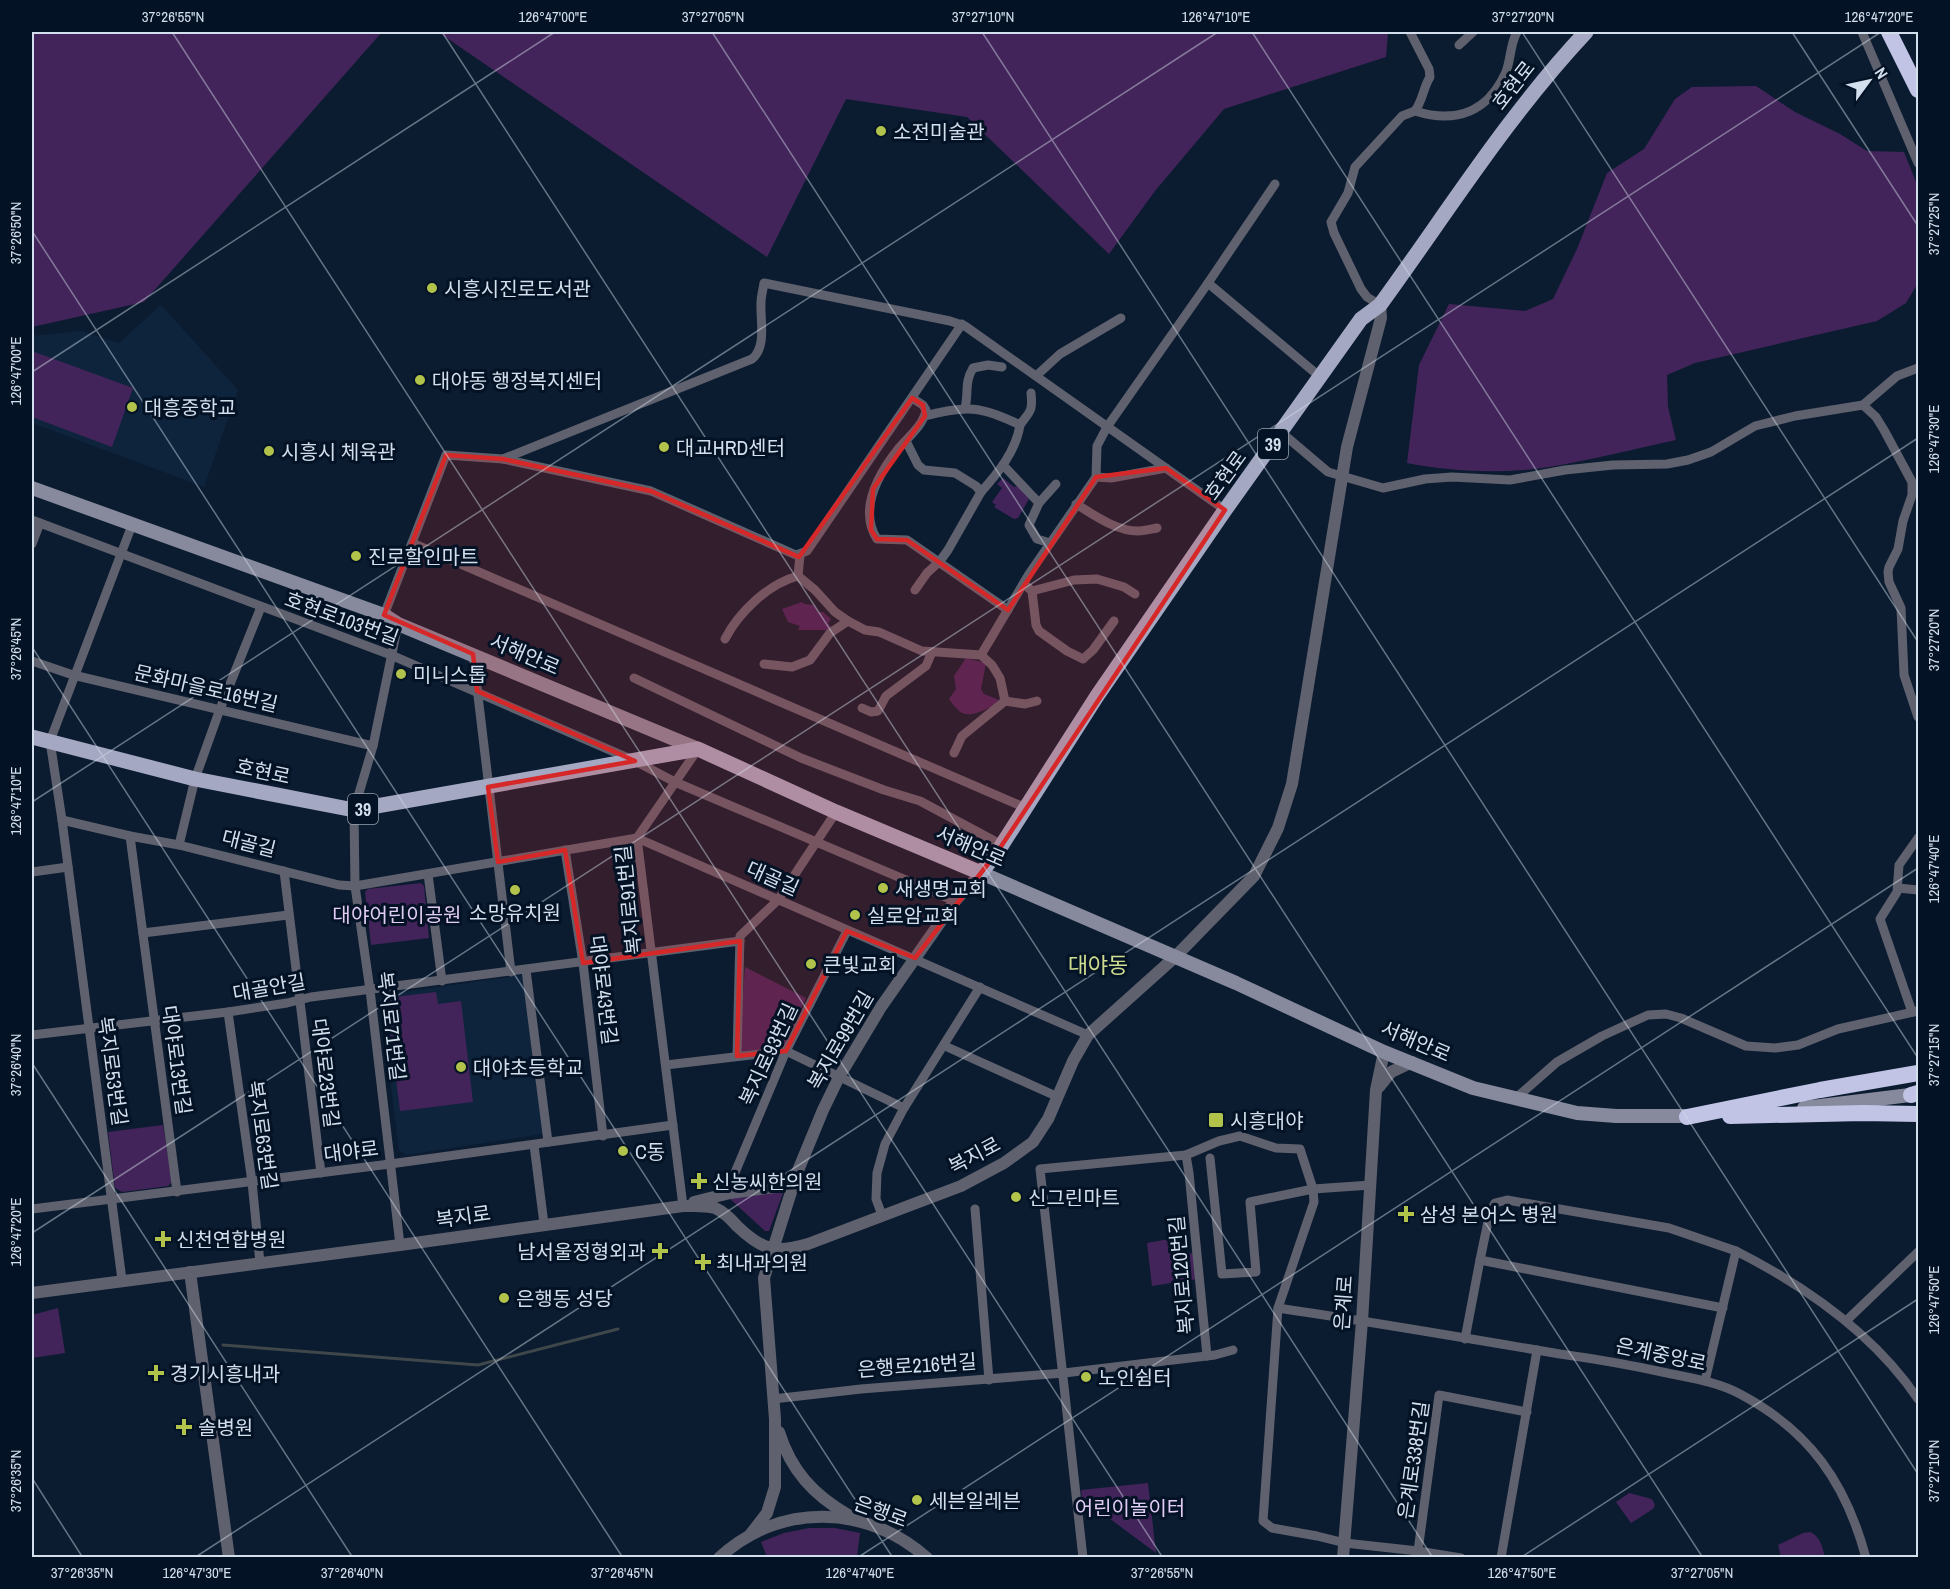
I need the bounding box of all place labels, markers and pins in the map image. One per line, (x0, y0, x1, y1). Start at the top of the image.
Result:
place label: 소전미술관 (893, 118, 985, 145)
marker: 소전미술관 (874, 124, 888, 138)
place label: 시흥시진로도서관 (444, 275, 591, 302)
marker: 시흥시진로도서관 (425, 281, 439, 295)
place label: 대야동 행정복지센터 (432, 367, 602, 394)
marker: 대야동 행정복지센터 (413, 373, 427, 387)
place label: 대흥중학교 (144, 394, 236, 421)
marker: 대흥중학교 (125, 400, 139, 414)
place label: 대교HRD센터 (676, 434, 785, 461)
place label: 시흥시 체육관 (281, 438, 396, 465)
marker: 대교HRD센터 (657, 440, 671, 454)
marker: 시흥시 체육관 (262, 444, 276, 458)
place label: 진로할인마트 (368, 543, 478, 570)
marker: 진로할인마트 (349, 549, 363, 563)
place label: 미니스톱 (413, 661, 487, 688)
marker: 미니스톱 (394, 667, 408, 681)
place label: 새생명교회 (895, 875, 987, 902)
marker: 새생명교회 (876, 881, 890, 895)
marker: 소망유치원 (508, 883, 522, 897)
place label: 소망유치원 (469, 899, 561, 926)
place label: 실로암교회 (867, 902, 959, 929)
marker: 실로암교회 (848, 908, 862, 922)
place label: 큰빛교회 (823, 951, 897, 978)
marker: 큰빛교회 (804, 957, 818, 971)
place label: 대야초등학교 (473, 1054, 583, 1081)
marker: 대야초등학교 (454, 1060, 468, 1074)
place label: 시흥대야 (1230, 1107, 1304, 1134)
marker: 시흥대야 (1207, 1111, 1225, 1129)
place label: C동 (635, 1138, 665, 1165)
marker: C동 (616, 1144, 630, 1158)
place label: 신농씨한의원 (712, 1168, 822, 1195)
marker: 신농씨한의원 (690, 1172, 708, 1190)
place label: 신그린마트 (1028, 1184, 1120, 1211)
marker: 신그린마트 (1009, 1190, 1023, 1204)
place label: 삼성 본어스 병원 (1420, 1201, 1558, 1228)
marker: 삼성 본어스 병원 (1397, 1205, 1415, 1223)
place label: 신천연합병원 (176, 1226, 286, 1253)
marker: 신천연합병원 (154, 1230, 172, 1248)
place label: 남서울정형외과 (517, 1238, 646, 1265)
marker: 남서울정형외과 (651, 1242, 669, 1260)
place label: 최내과의원 (716, 1249, 808, 1276)
marker: 최내과의원 (694, 1253, 712, 1271)
place label: 은행동 성당 (516, 1285, 613, 1312)
marker: 은행동 성당 (497, 1291, 511, 1305)
place label: 경기시흥내과 (170, 1360, 280, 1387)
marker: 경기시흥내과 (147, 1364, 165, 1382)
place label: 노인쉼터 (1098, 1364, 1172, 1391)
marker: 노인쉼터 (1079, 1370, 1093, 1384)
place label: 솔병원 (198, 1414, 253, 1441)
marker: 솔병원 (175, 1418, 193, 1436)
place label: 세븐일레븐 (929, 1487, 1021, 1514)
marker: 세븐일레븐 (910, 1493, 924, 1507)

